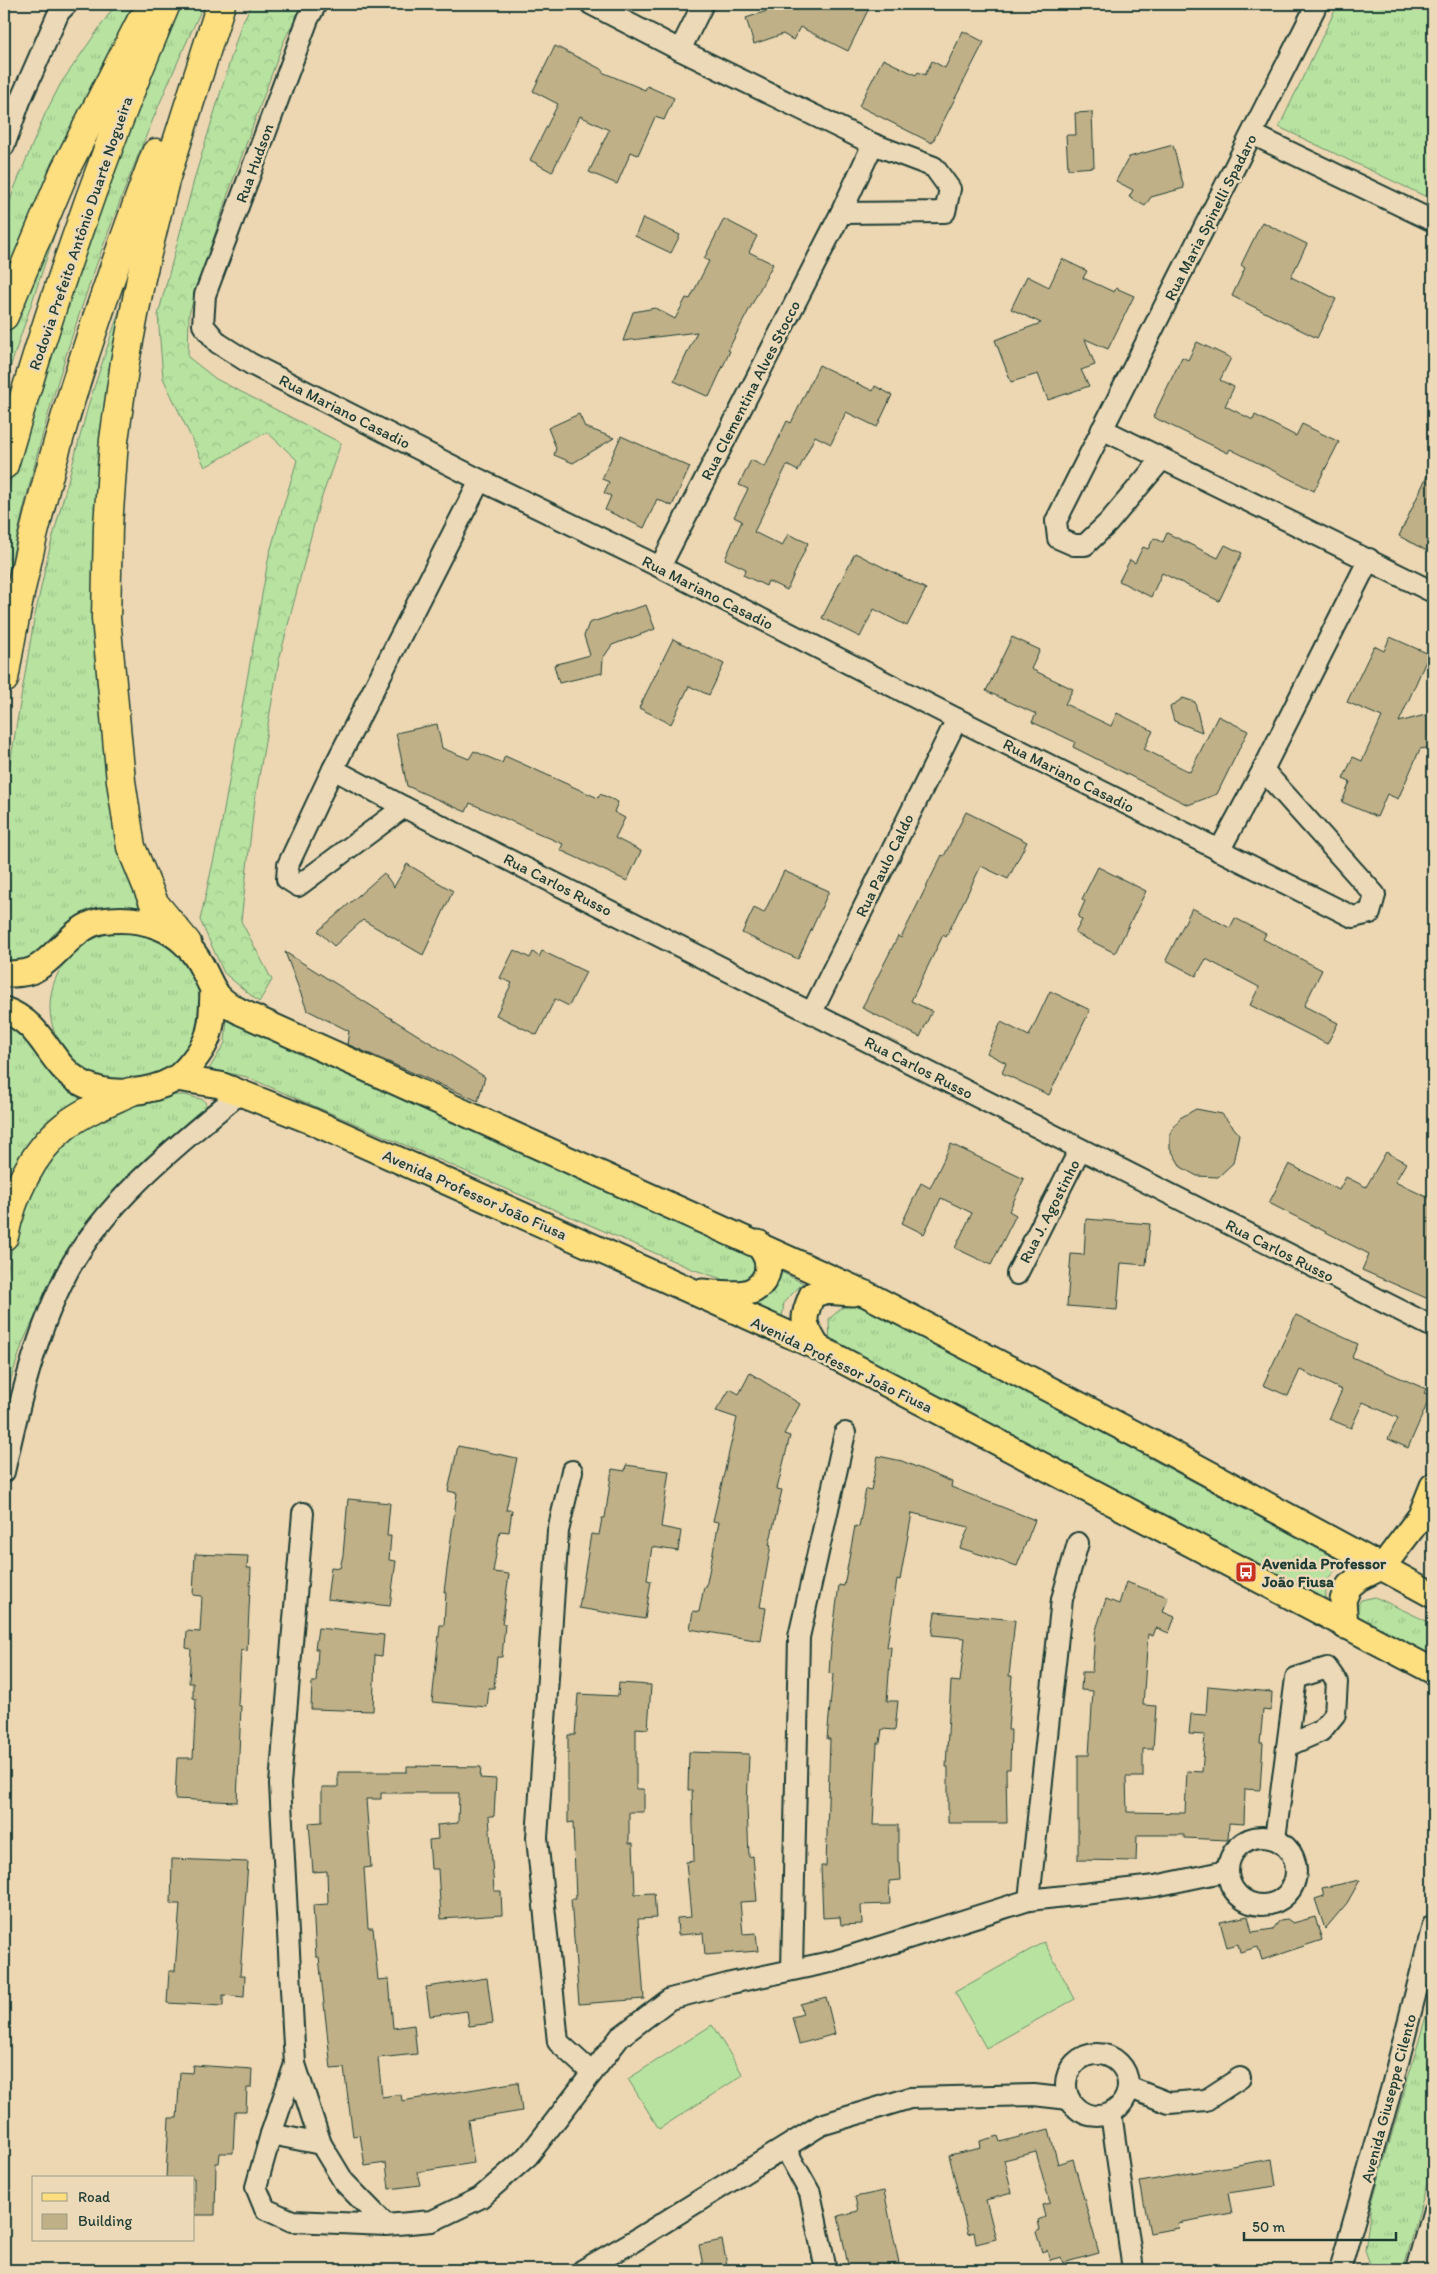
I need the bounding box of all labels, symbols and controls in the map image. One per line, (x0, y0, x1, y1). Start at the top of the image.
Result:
street label: Rodovia Prefeito Antônio Duarte Nogueira (25, 93, 137, 373)
street label: Rua Hudson (231, 121, 278, 205)
street label: Rua Maria Spinelli Spadaro (1160, 131, 1261, 304)
street label: Rua Clementina Alves Stocco (697, 297, 804, 483)
street label: Rua Mariano Casadio (276, 370, 413, 453)
street label: Rua Mariano Casadio (639, 551, 776, 634)
street label: Rua Mariano Casadio (1000, 734, 1137, 817)
street label: Rua Paulo Caldo (851, 810, 918, 920)
street label: Rua Carlos Russo (500, 849, 615, 920)
street label: Rua Carlos Russo (861, 1032, 976, 1103)
street label: Avenida Professor João Fiusa (380, 1145, 570, 1244)
street label: Rua J. Agostinho (1015, 1156, 1084, 1266)
street label: Rua Carlos Russo (1222, 1215, 1337, 1286)
street label: Avenida Professor João Fiusa (748, 1312, 936, 1417)
place label: Avenida Professor João Fiusa (1261, 1554, 1387, 1591)
bus stop icon: Avenida Professor João Fiusa (1234, 1560, 1258, 1584)
street label: Avenida Giuseppe Cilento (1357, 2012, 1420, 2185)
legend (32, 2176, 195, 2242)
text: Road (78, 2188, 111, 2206)
scale bar (1244, 2209, 1397, 2241)
text: Building (78, 2212, 132, 2230)
text: 50 m (1252, 2218, 1285, 2236)

